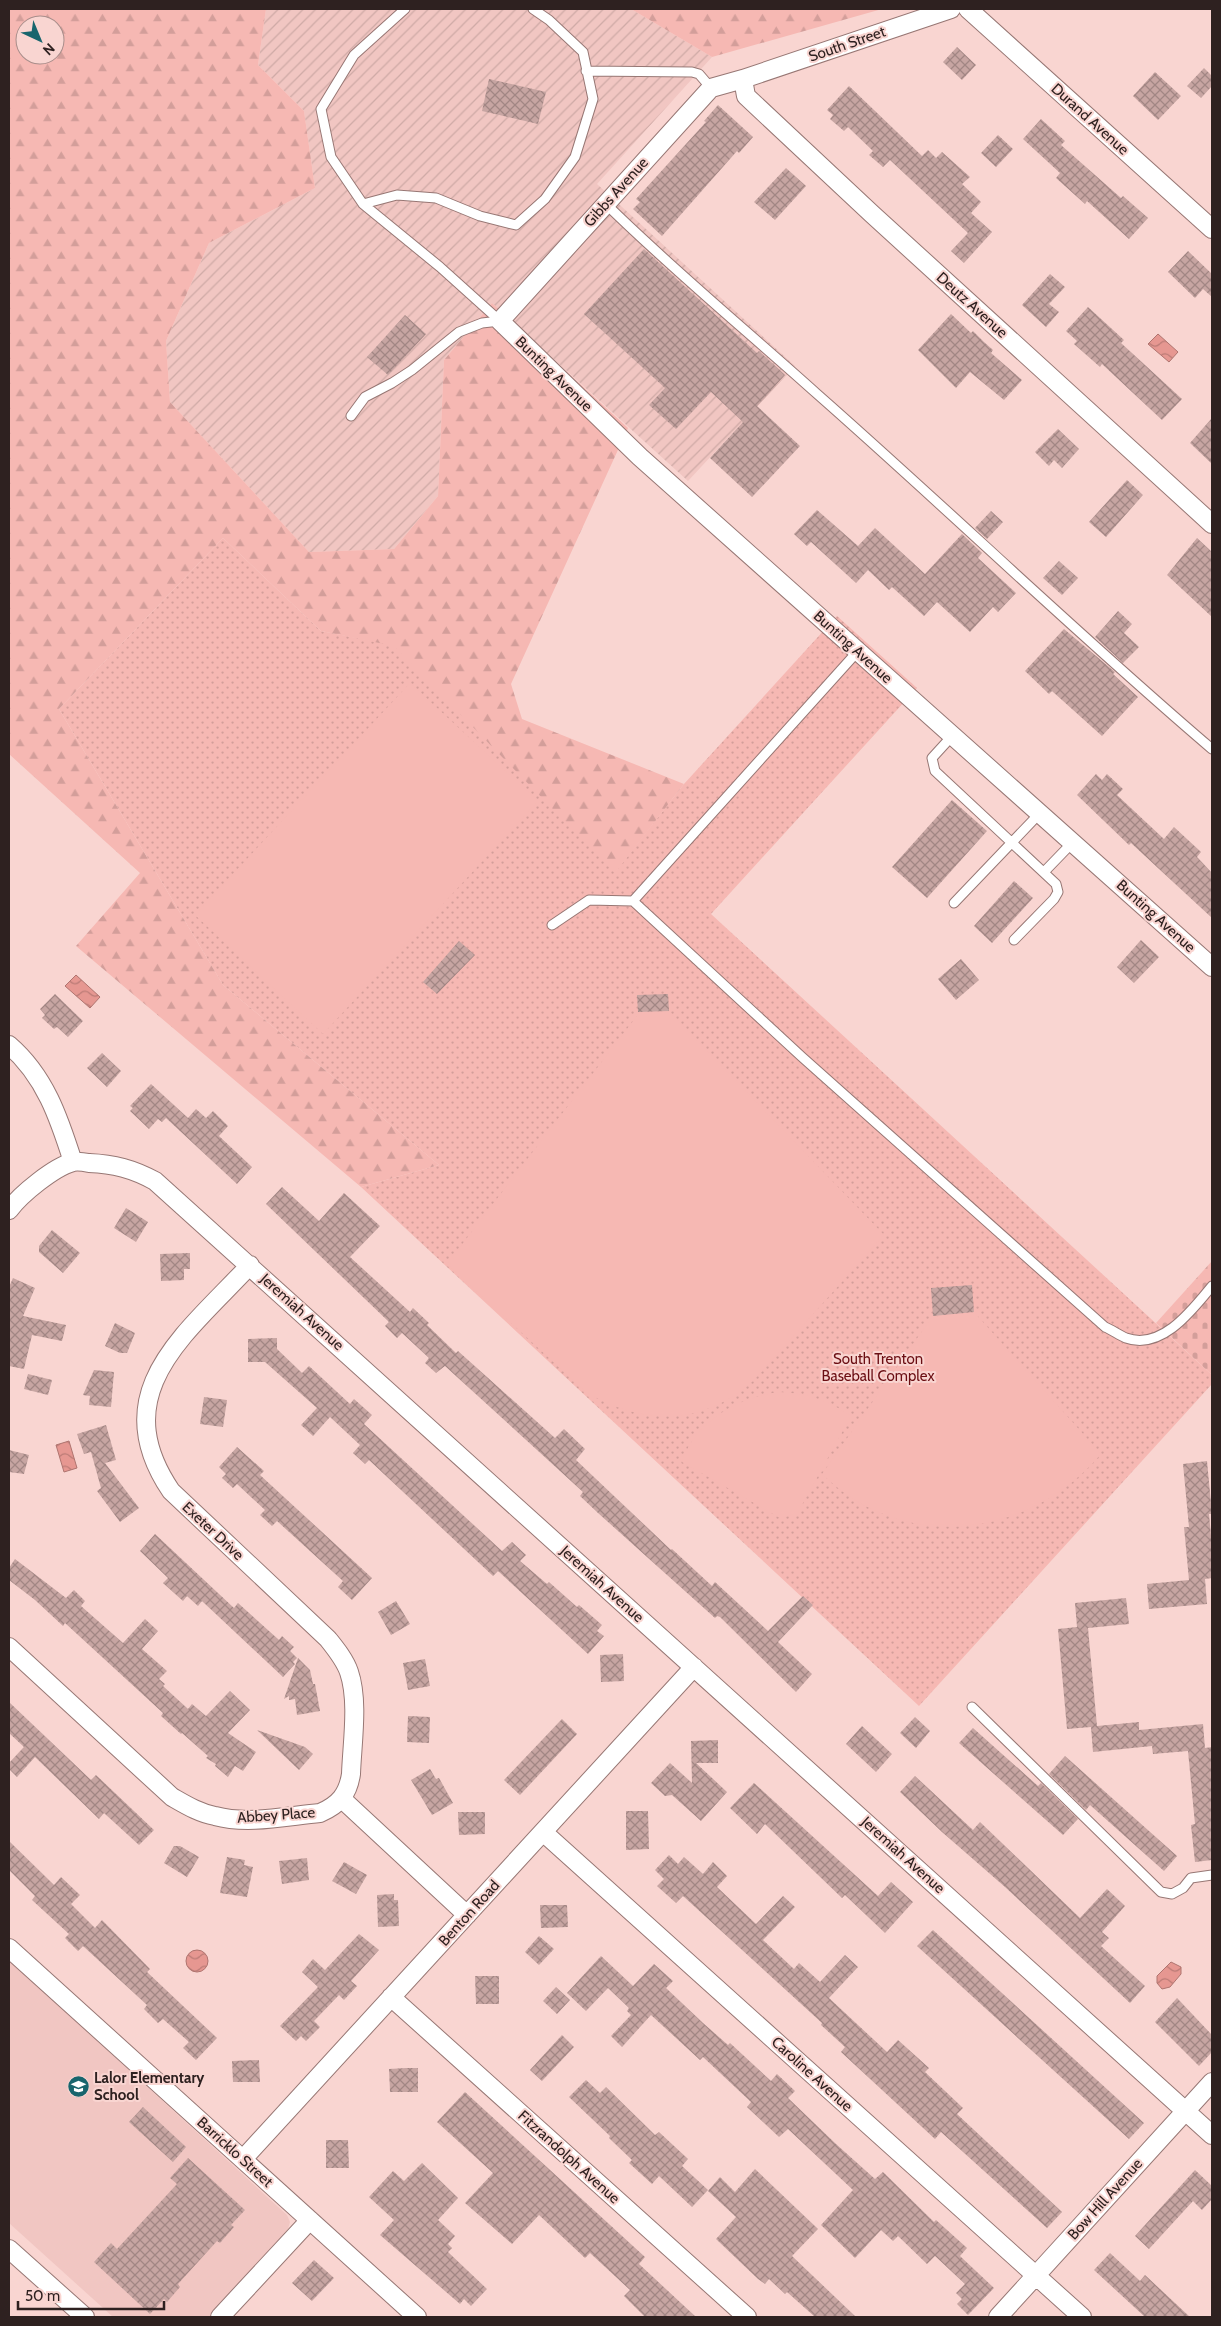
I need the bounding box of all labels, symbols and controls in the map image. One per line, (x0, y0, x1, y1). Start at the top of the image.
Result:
north arrow (15, 15, 65, 65)
street label: South Street (806, 22, 888, 66)
text: N (39, 39, 59, 59)
street label: Durand Avenue (1047, 79, 1133, 159)
street label: Gibbs Avenue (580, 153, 652, 230)
street label: Deutz Avenue (933, 268, 1011, 342)
street label: Bunting Avenue (512, 333, 596, 415)
street label: Bunting Avenue (810, 607, 896, 687)
street label: Bunting Avenue (1113, 876, 1199, 956)
street label: Jeremiah Avenue (256, 1269, 348, 1354)
park label: South Trenton Baseball Complex (822, 1350, 935, 1385)
street label: Exeter Drive (179, 1498, 248, 1564)
street label: Jeremiah Avenue (556, 1541, 648, 1626)
street label: Abbey Place (236, 1803, 316, 1827)
street label: Jeremiah Avenue (857, 1812, 949, 1897)
street label: Benton Road (435, 1876, 503, 1950)
street label: Caroline Avenue (768, 2033, 857, 2115)
place label: Lalor Elementary School (94, 2069, 205, 2104)
school or university icon: Lalor Elementary School (66, 2075, 90, 2099)
street label: Fitzrandolph Avenue (514, 2107, 624, 2208)
street label: Barricklo Street (193, 2113, 277, 2191)
street label: Bow Hill Avenue (1064, 2154, 1146, 2243)
scale bar (18, 2278, 164, 2310)
text: 50 m (25, 2287, 60, 2305)

